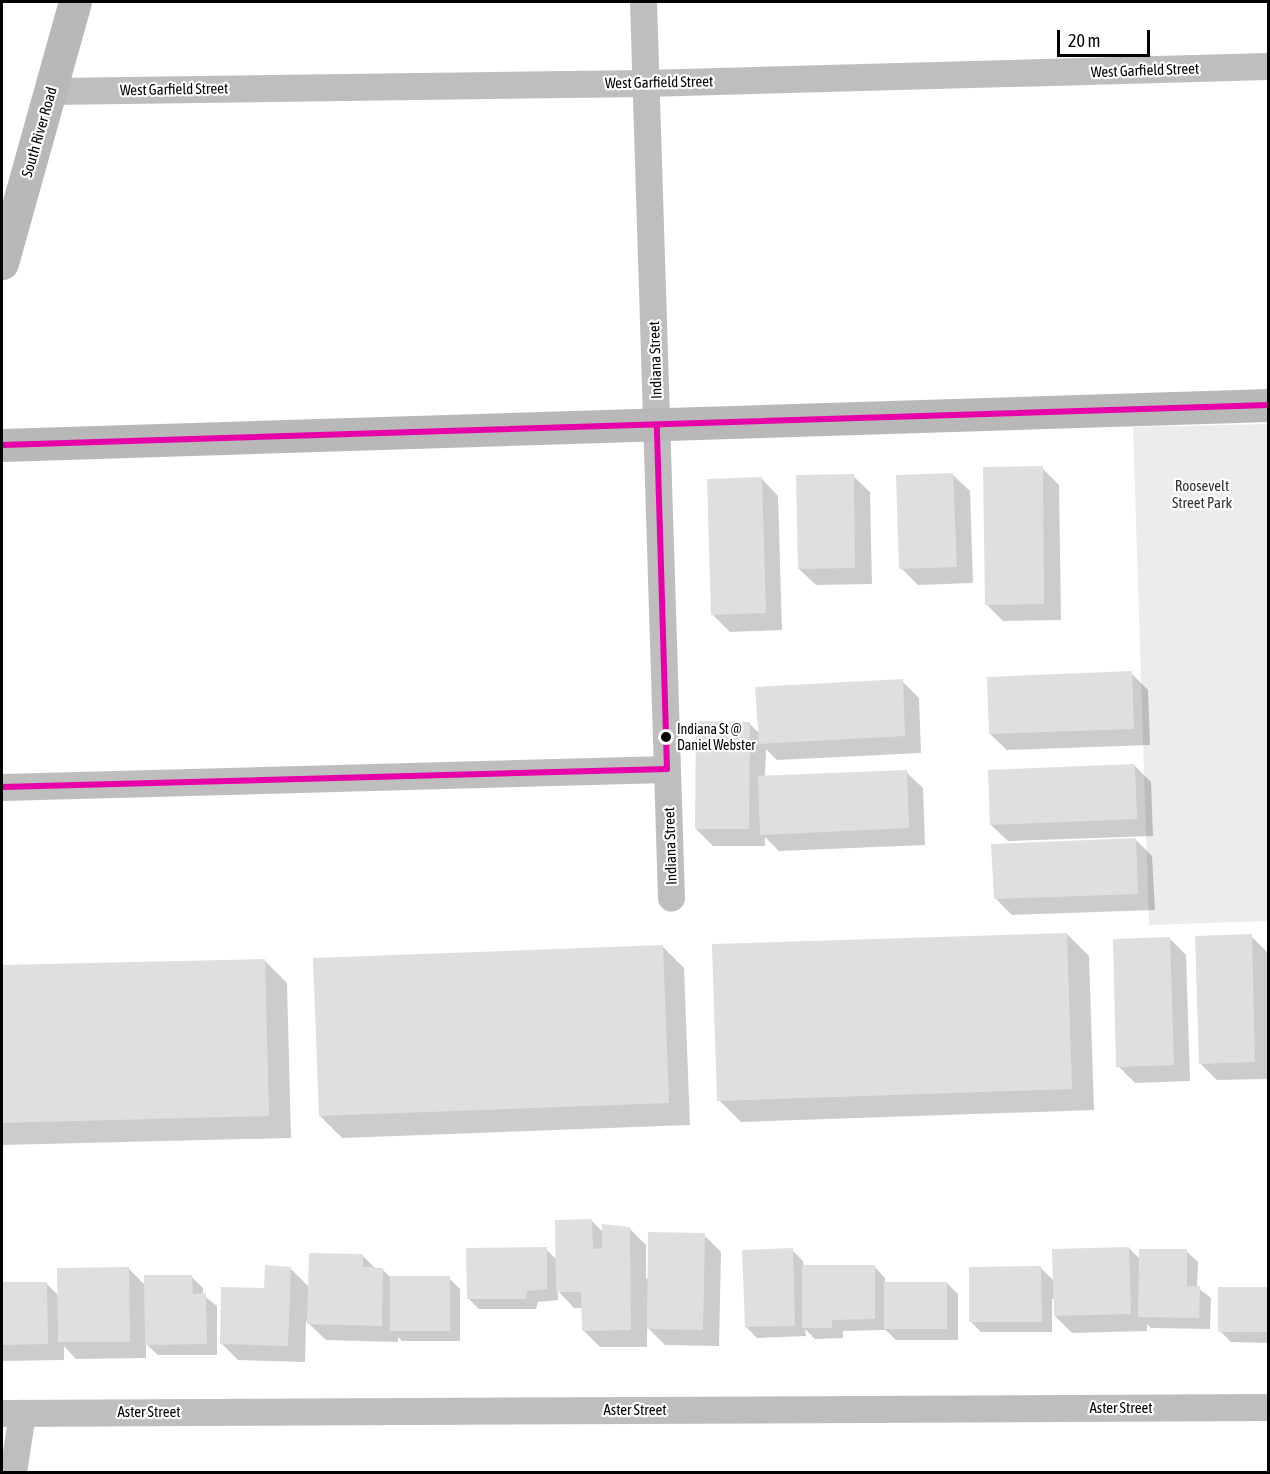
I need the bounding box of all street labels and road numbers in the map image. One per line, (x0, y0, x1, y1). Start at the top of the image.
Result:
street label: West Garfield Street (1091, 59, 1199, 81)
street label: West Garfield Street (605, 72, 713, 92)
street label: West Garfield Street (120, 79, 228, 99)
street label: South River Road (18, 85, 60, 179)
street label: Indiana Street (645, 321, 665, 399)
street label: Indiana Street (660, 807, 680, 885)
street label: Aster Street (1089, 1399, 1153, 1417)
street label: Aster Street (603, 1401, 667, 1419)
street label: Aster Street (117, 1403, 181, 1421)

